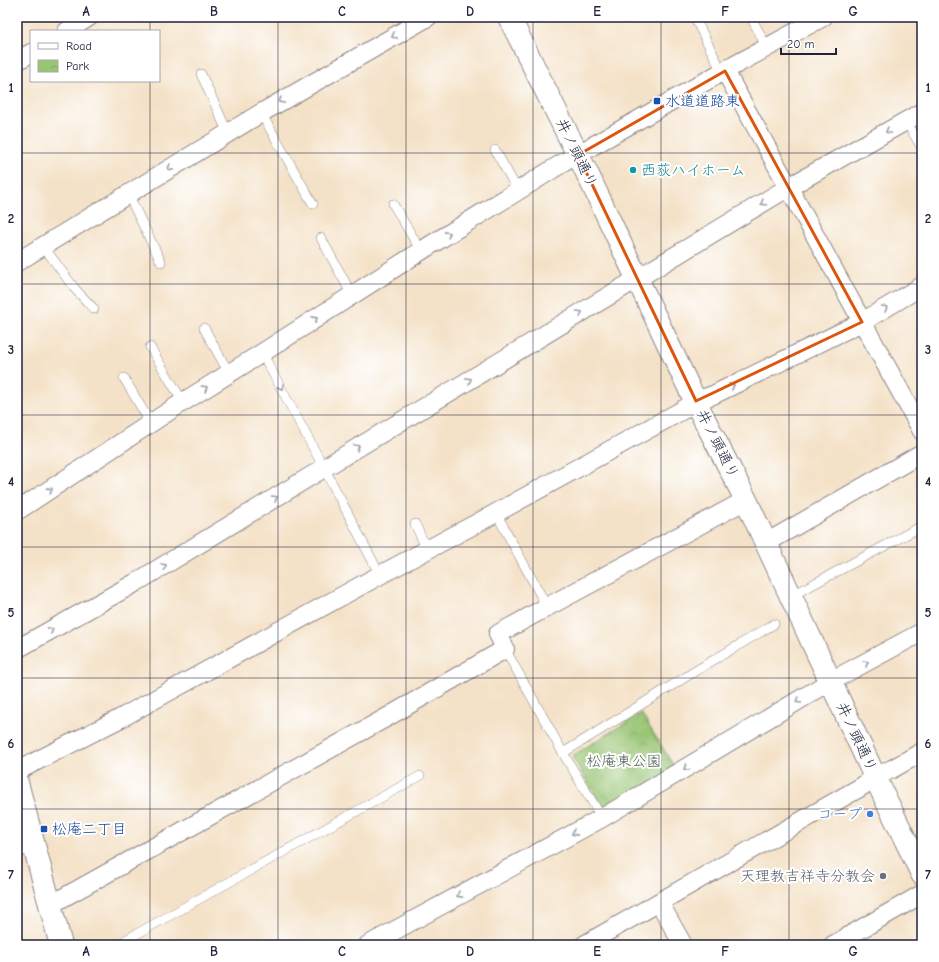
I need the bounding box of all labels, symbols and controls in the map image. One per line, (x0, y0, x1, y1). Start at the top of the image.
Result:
text: A (82, 4, 90, 19)
text: B (210, 4, 218, 19)
text: C (338, 4, 346, 19)
text: D (466, 4, 474, 19)
text: E (593, 4, 601, 19)
text: F (721, 4, 729, 19)
text: G (848, 4, 858, 19)
legend (30, 30, 160, 82)
scale bar (781, 30, 836, 56)
one-way arrow (391, 32, 398, 39)
text: 20 m (787, 37, 815, 51)
text: Road (66, 39, 92, 53)
text: Park (66, 59, 89, 73)
text: 1 (8, 80, 14, 95)
text: 1 (925, 80, 931, 95)
place label: 水道道路東 (665, 92, 740, 110)
marker: 水道道路東 (652, 96, 662, 106)
one-way arrow (278, 97, 285, 104)
street label: 井ノ頭通り (552, 115, 602, 191)
one-way arrow (885, 126, 892, 133)
place label: 西荻ハイホーム (641, 161, 745, 179)
one-way arrow (167, 164, 174, 171)
marker: 西荻ハイホーム (628, 165, 638, 175)
one-way arrow (760, 198, 767, 205)
text: 2 (8, 211, 14, 226)
text: 2 (925, 211, 931, 226)
one-way arrow (444, 232, 451, 239)
one-way arrow (881, 305, 888, 312)
one-way arrow (576, 310, 583, 318)
one-way arrow (311, 316, 318, 324)
text: 3 (8, 342, 14, 357)
text: 3 (925, 342, 931, 357)
one-way arrow (465, 378, 472, 385)
one-way arrow (276, 383, 283, 391)
one-way arrow (728, 383, 735, 391)
one-way arrow (201, 386, 208, 393)
street label: 井ノ頭通り (693, 406, 743, 482)
one-way arrow (353, 445, 360, 452)
text: 4 (8, 474, 14, 489)
text: 4 (925, 474, 931, 489)
one-way arrow (46, 487, 53, 495)
one-way arrow (271, 495, 278, 502)
one-way arrow (160, 563, 167, 570)
text: 5 (8, 605, 15, 620)
text: 5 (925, 605, 932, 620)
one-way arrow (47, 628, 54, 635)
one-way arrow (861, 660, 869, 667)
one-way arrow (795, 697, 802, 704)
street label: 井ノ頭通り (833, 699, 881, 775)
text: 6 (8, 736, 15, 751)
text: 6 (925, 736, 932, 751)
park label: 松庵東公園 (586, 752, 662, 770)
one-way arrow (683, 763, 690, 770)
place label: コープ (818, 805, 862, 823)
marker: コープ (865, 809, 875, 819)
place label: 松庵二丁目 (52, 820, 127, 838)
marker: 松庵二丁目 (39, 824, 49, 834)
one-way arrow (571, 828, 578, 836)
text: 7 (8, 867, 14, 882)
place label: 天理教吉祥寺分教会 (740, 867, 875, 885)
text: 7 (925, 867, 931, 882)
marker: 天理教吉祥寺分教会 (878, 871, 888, 881)
one-way arrow (456, 890, 464, 897)
text: A (82, 944, 90, 959)
text: B (210, 944, 218, 959)
text: C (338, 944, 346, 959)
text: D (466, 944, 474, 959)
text: E (593, 944, 601, 959)
text: F (721, 944, 729, 959)
text: G (848, 944, 858, 959)

